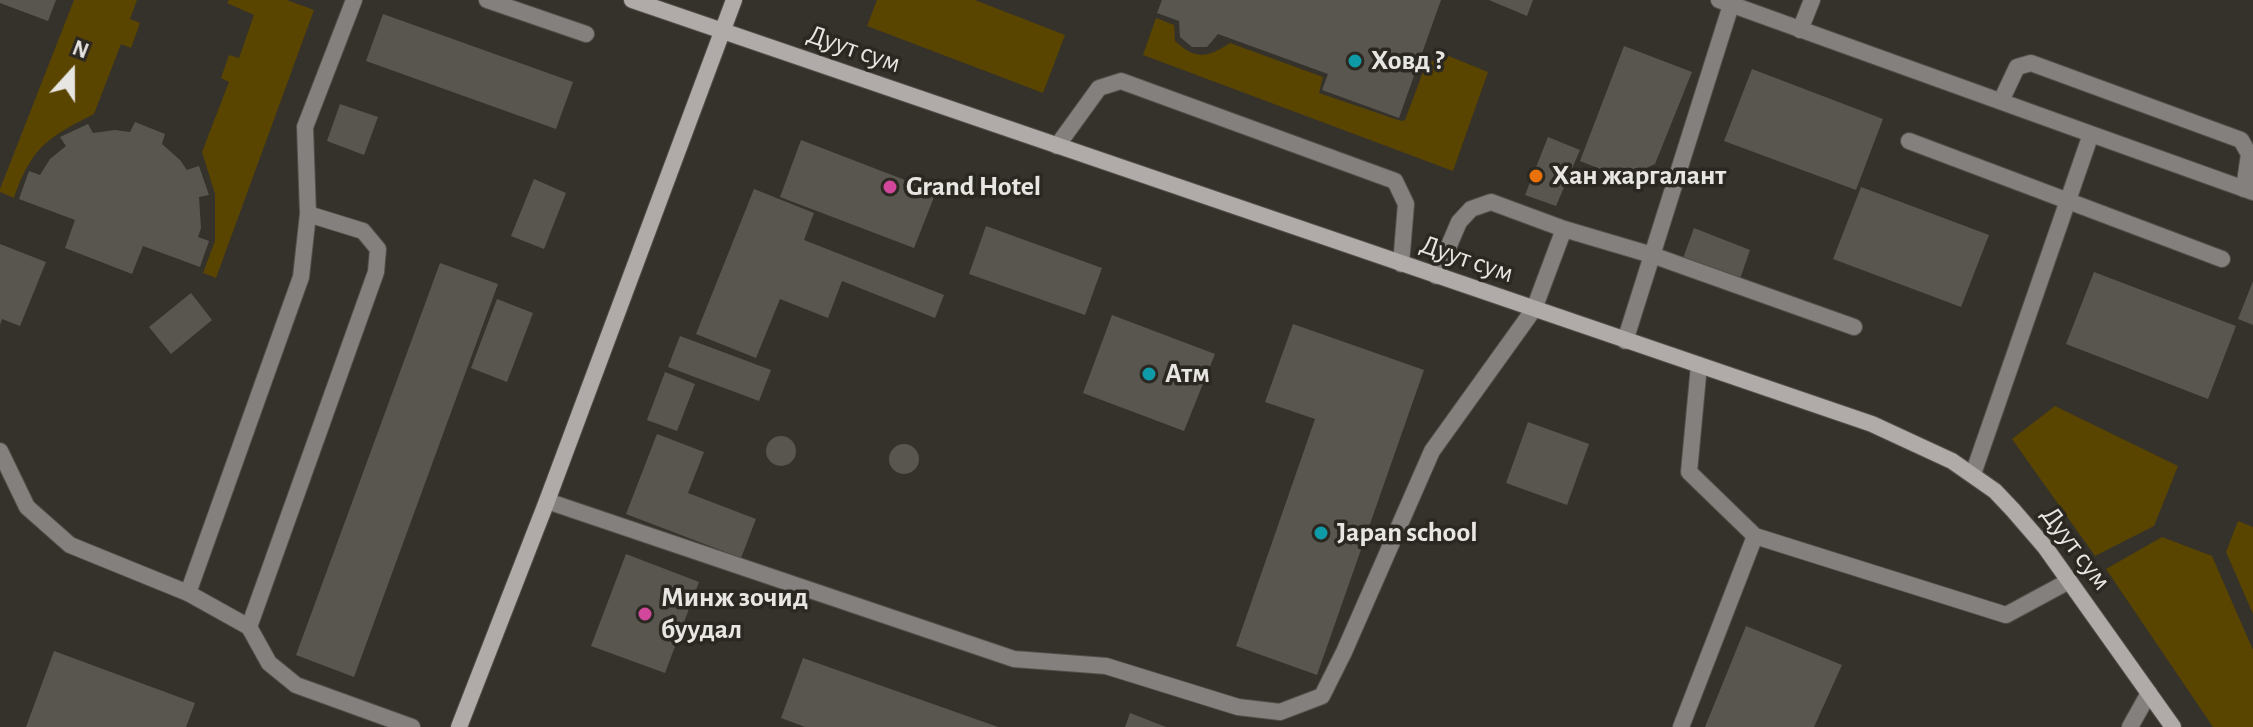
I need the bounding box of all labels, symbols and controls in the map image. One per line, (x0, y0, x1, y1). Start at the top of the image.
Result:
street label: Дуут сум (803, 17, 905, 81)
north arrow (32, 32, 112, 112)
text: N (70, 37, 92, 63)
place label: Ховд ? (1371, 44, 1444, 78)
marker: Ховд ? (1346, 52, 1364, 70)
place label: Хан жаргалант (1552, 159, 1726, 193)
marker: Хан жаргалант (1527, 167, 1545, 185)
place label: Grand Hotel (906, 170, 1041, 204)
marker: Grand Hotel (881, 178, 899, 196)
street label: Дуут сум (1416, 227, 1518, 291)
place label: Атм (1165, 357, 1210, 391)
marker: Атм (1140, 365, 1158, 383)
street label: Дуут сум (2033, 499, 2119, 597)
place label: Japan school (1337, 516, 1478, 550)
marker: Japan school (1312, 524, 1330, 542)
place label: Минж зочид буудал (661, 581, 808, 647)
marker: Минж зочид буудал (636, 605, 654, 623)

